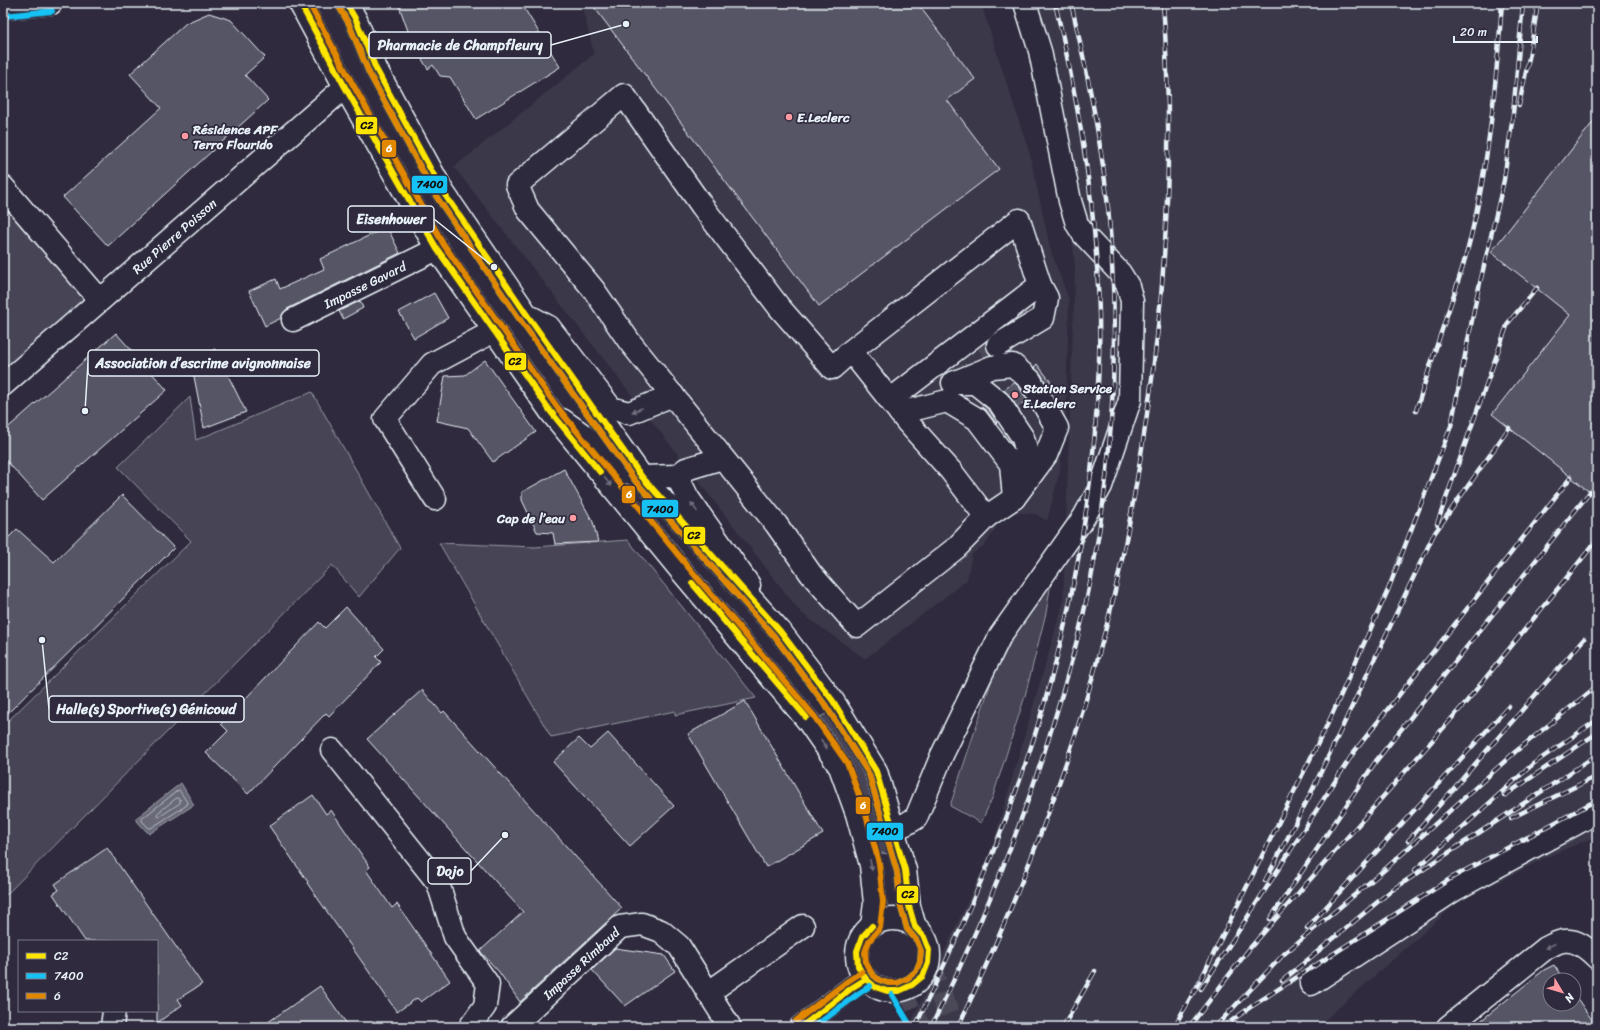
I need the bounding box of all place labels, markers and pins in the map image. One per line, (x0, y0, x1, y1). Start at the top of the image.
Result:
callout: Pharmacie de Champfleury (369, 32, 551, 58)
place label: E.Leclerc (797, 106, 850, 129)
marker: E.Leclerc (784, 112, 794, 122)
place label: Résidence APF Terro Flourido (192, 118, 279, 156)
marker: Résidence APF Terro Flourido (180, 131, 190, 141)
callout: Eisenhower (348, 206, 434, 232)
callout: Association d’escrime avignonnaise (88, 350, 319, 376)
place label: Station Service E.Leclerc (1022, 377, 1113, 415)
marker: Station Service E.Leclerc (1010, 390, 1020, 400)
place label: Cap de l’eau (496, 507, 566, 530)
marker: Cap de l’eau (568, 513, 578, 523)
callout: Halle(s) Sportive(s) Génicoud (49, 696, 244, 722)
callout: Dojo (428, 858, 471, 884)

